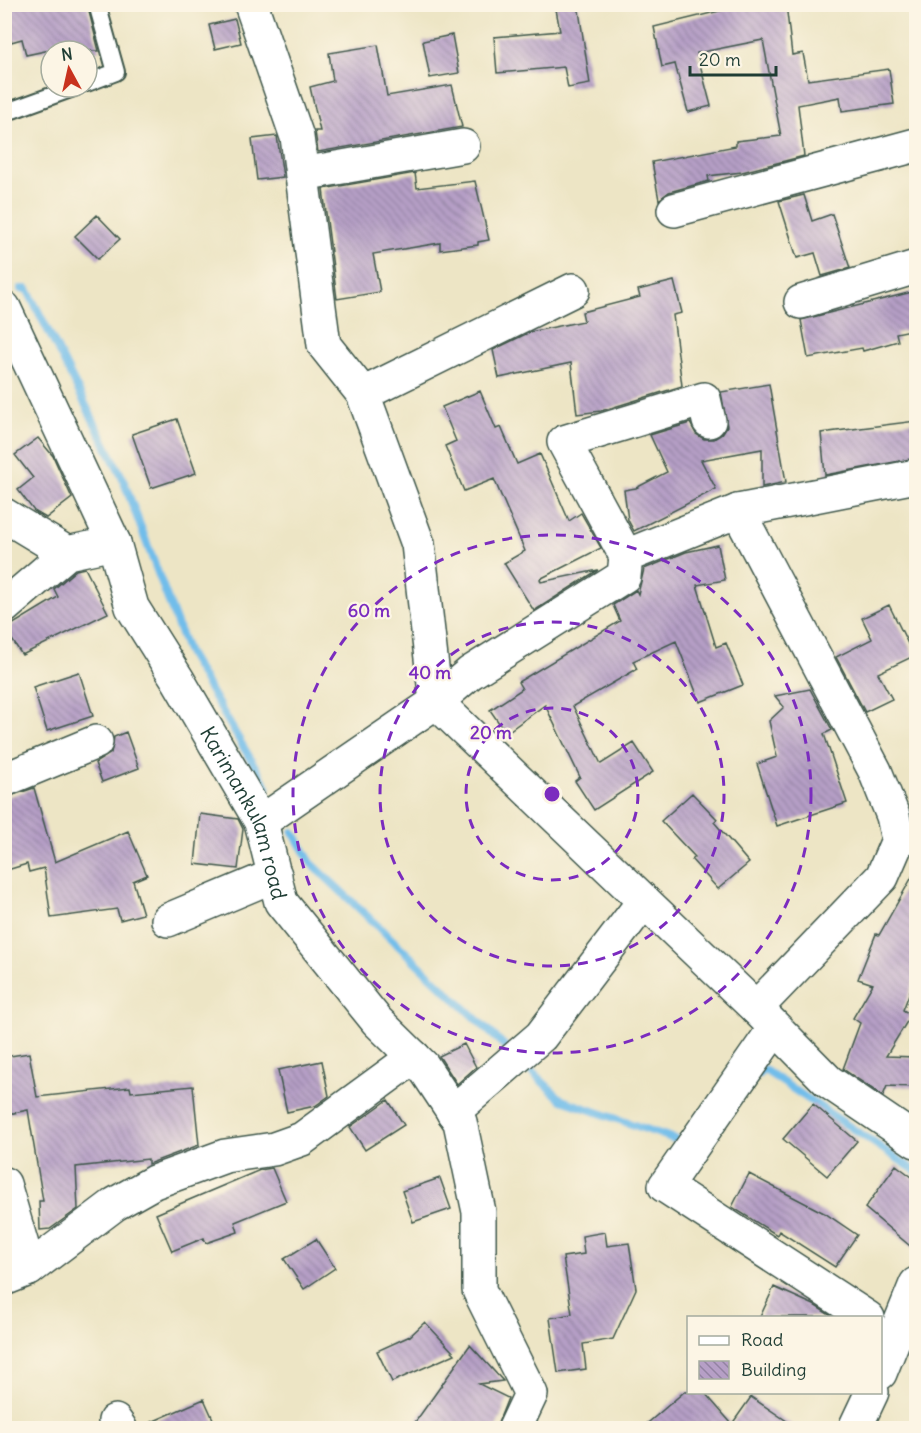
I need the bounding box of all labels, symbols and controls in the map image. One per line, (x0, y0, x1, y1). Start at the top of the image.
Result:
north arrow (39, 39, 99, 99)
scale bar (690, 39, 776, 77)
text: N (60, 43, 74, 65)
text: 20 m (699, 48, 741, 71)
text: 60 m (348, 599, 390, 622)
text: 40 m (409, 661, 451, 684)
street label: Karimankulam road (194, 721, 293, 902)
text: 20 m (470, 721, 512, 744)
centre of rings (542, 784, 562, 804)
legend (687, 1316, 882, 1394)
text: Road (741, 1328, 784, 1351)
text: Building (741, 1358, 806, 1381)

